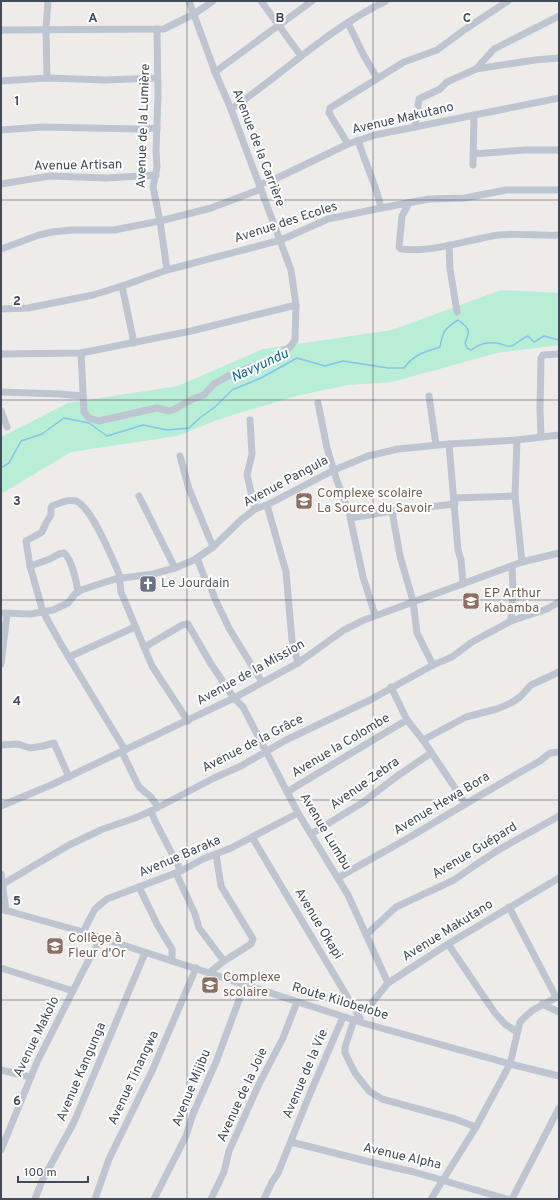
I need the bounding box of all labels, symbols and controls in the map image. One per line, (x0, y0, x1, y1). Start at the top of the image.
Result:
text: A (88, 11, 98, 27)
text: B (276, 11, 285, 27)
text: C (463, 11, 471, 27)
street label: Avenue de la Lumière (134, 63, 154, 189)
street label: Avenue de la Carrière (228, 87, 288, 209)
text: 1 (14, 94, 20, 110)
street label: Avenue Makutano (351, 100, 455, 138)
street label: Avenue Artisan (34, 157, 122, 175)
street label: Avenue des Ecoles (232, 199, 340, 247)
text: 2 (13, 294, 21, 310)
water label: Navyundu (229, 345, 292, 387)
street label: Avenue Pangula (241, 453, 331, 511)
place label: Complexe scolaire La Source du Savoir (317, 486, 432, 517)
school or university icon: Complexe scolaire La Source du Savoir (294, 491, 314, 511)
text: 3 (13, 494, 21, 510)
church icon: Le Jourdain (138, 574, 158, 594)
place label: Le Jourdain (161, 576, 230, 592)
place label: EP Arthur Kabamba (484, 586, 541, 617)
school or university icon: EP Arthur Kabamba (461, 591, 481, 611)
street label: Avenue de la Mission (194, 637, 308, 709)
text: 4 (13, 694, 21, 710)
street label: Avenue la Colombe (289, 710, 393, 782)
street label: Avenue de la Grâce (200, 712, 306, 776)
street label: Avenue Zebra (327, 754, 403, 814)
street label: Avenue Hewa Bora (391, 769, 493, 839)
street label: Avenue Lumbu (296, 791, 354, 873)
street label: Avenue Guépard (430, 819, 520, 883)
street label: Avenue Baraka (137, 833, 223, 881)
street label: Avenue Okapi (290, 885, 346, 963)
text: 5 (13, 894, 21, 910)
street label: Avenue Makutano (400, 897, 496, 965)
place label: Collège à Fleur d'Or (68, 931, 126, 962)
school or university icon: Collège à Fleur d'Or (45, 936, 65, 956)
place label: Complexe scolaire (223, 970, 281, 1001)
school or university icon: Complexe scolaire (200, 975, 220, 995)
street label: Route Kilobelobe (290, 980, 390, 1024)
street label: Avenue Makolo (11, 994, 63, 1080)
street label: Avenue Kangunga (54, 1020, 110, 1124)
street label: Avenue de la Vie (280, 1027, 332, 1121)
street label: Avenue Tinangwa (105, 1028, 163, 1128)
street label: Avenue de la Joie (214, 1045, 272, 1145)
street label: Avenue Mijibu (169, 1047, 215, 1129)
text: 6 (13, 1094, 21, 1110)
street label: Avenue Alpha (361, 1140, 443, 1174)
scale bar (18, 1158, 88, 1184)
text: 100 m (24, 1165, 57, 1181)

